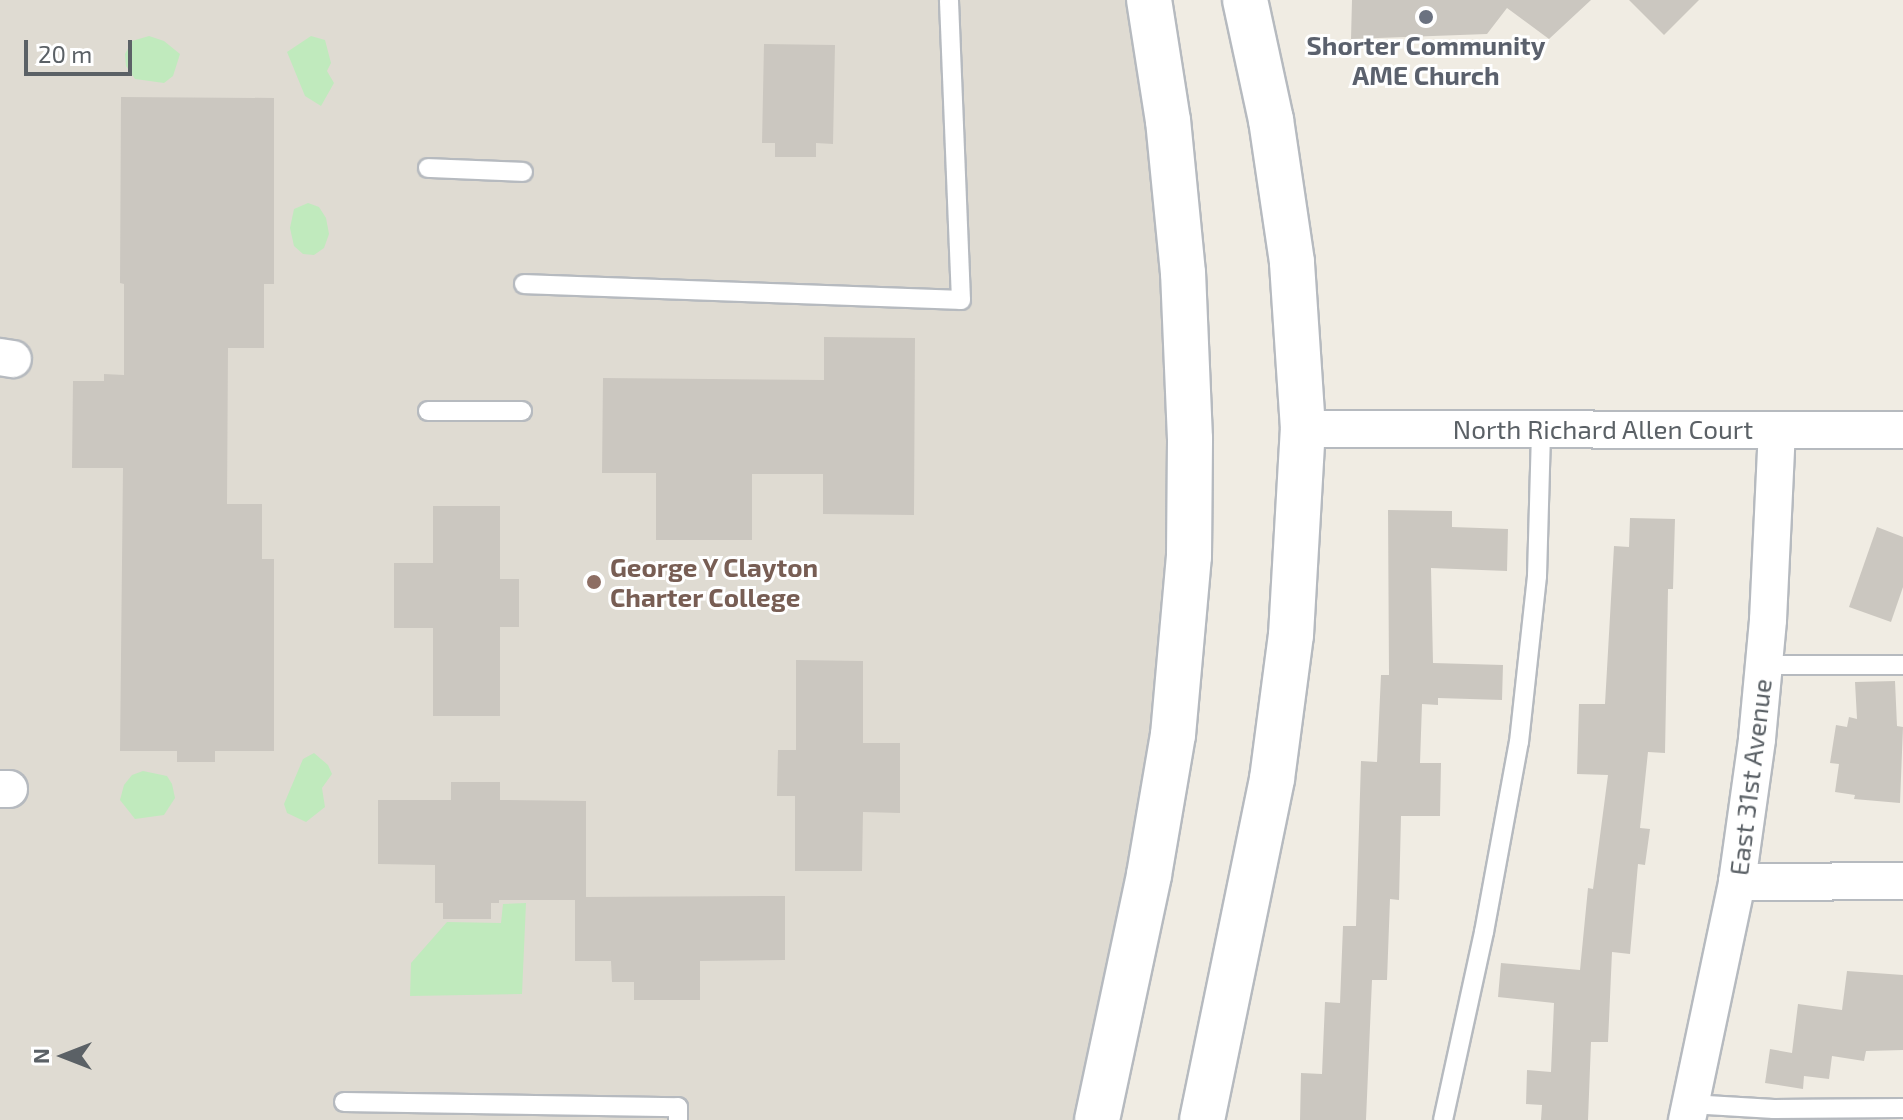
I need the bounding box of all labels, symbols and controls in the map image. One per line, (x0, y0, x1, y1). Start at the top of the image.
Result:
marker: Shorter Community AME Church (1417, 8, 1435, 26)
scale bar (28, 24, 136, 74)
place label: Shorter Community AME Church (1306, 29, 1546, 90)
text: 20 m (38, 39, 92, 68)
street label: North Richard Allen Court (1452, 413, 1754, 445)
place label: George Y Clayton Charter College (610, 551, 820, 612)
marker: George Y Clayton Charter College (585, 573, 603, 591)
street label: East 31st Avenue (1722, 677, 1778, 877)
north arrow (24, 1016, 104, 1096)
text: N (27, 1048, 53, 1064)

